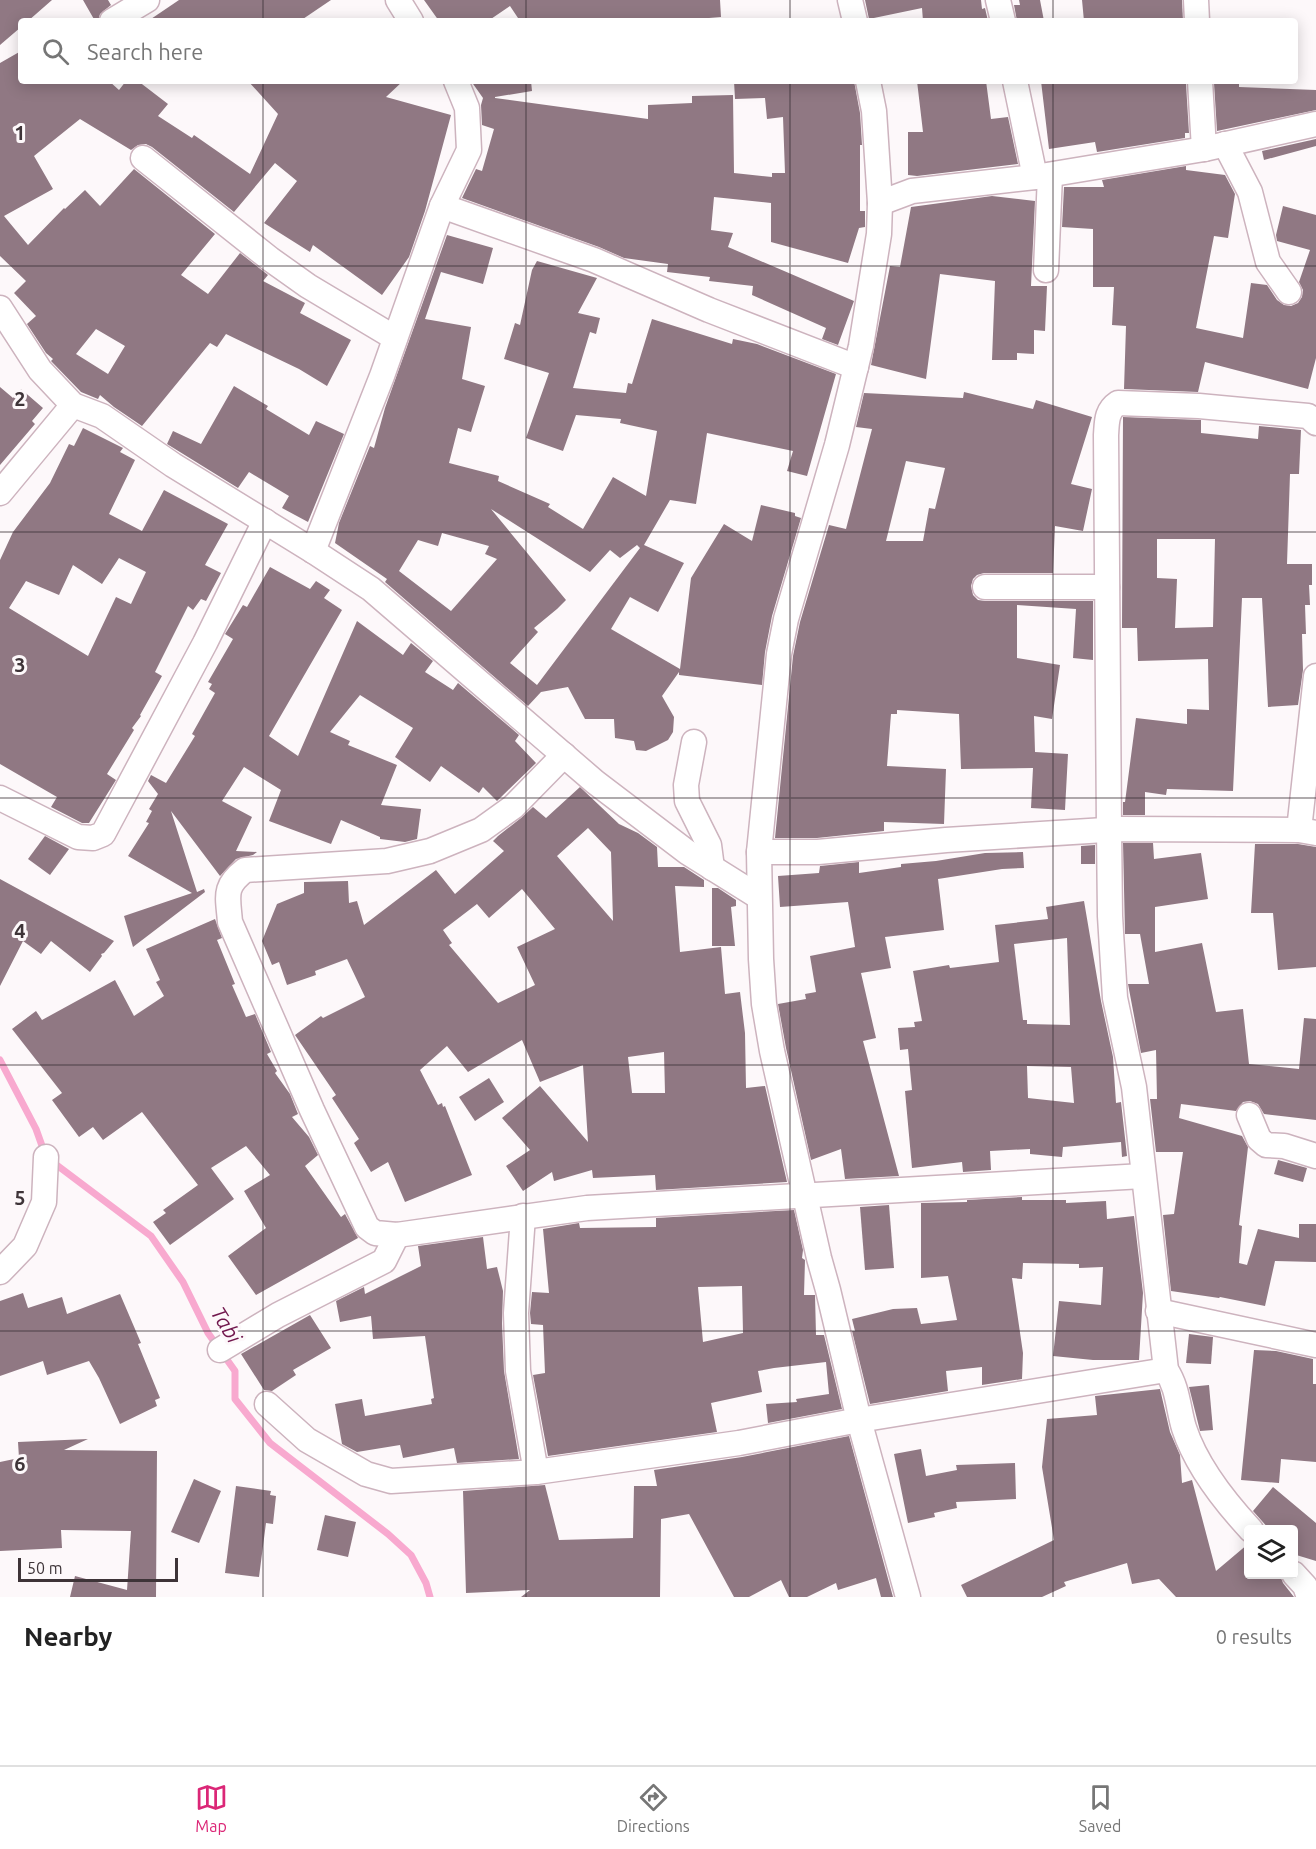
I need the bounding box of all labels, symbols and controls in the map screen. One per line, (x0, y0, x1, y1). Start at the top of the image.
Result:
search box (18, 18, 1298, 84)
icon: search (39, 35, 72, 68)
text: Search here (87, 39, 203, 64)
text: 1 (14, 121, 26, 144)
text: 2 (14, 387, 26, 410)
text: 3 (14, 653, 26, 676)
text: 4 (14, 919, 26, 942)
text: 5 (14, 1186, 26, 1209)
water label: Tabi (207, 1302, 248, 1348)
text: 6 (14, 1452, 26, 1475)
map controls (1244, 1525, 1298, 1579)
button: layers (1244, 1525, 1298, 1579)
scale bar (18, 1555, 178, 1582)
text: 50 m (27, 1559, 63, 1577)
text: Nearby (24, 1622, 112, 1651)
text: 0 results (1216, 1625, 1292, 1648)
tab: Map (195, 1781, 228, 1835)
tab: Directions (617, 1781, 690, 1835)
tab: Saved (1079, 1781, 1121, 1835)

